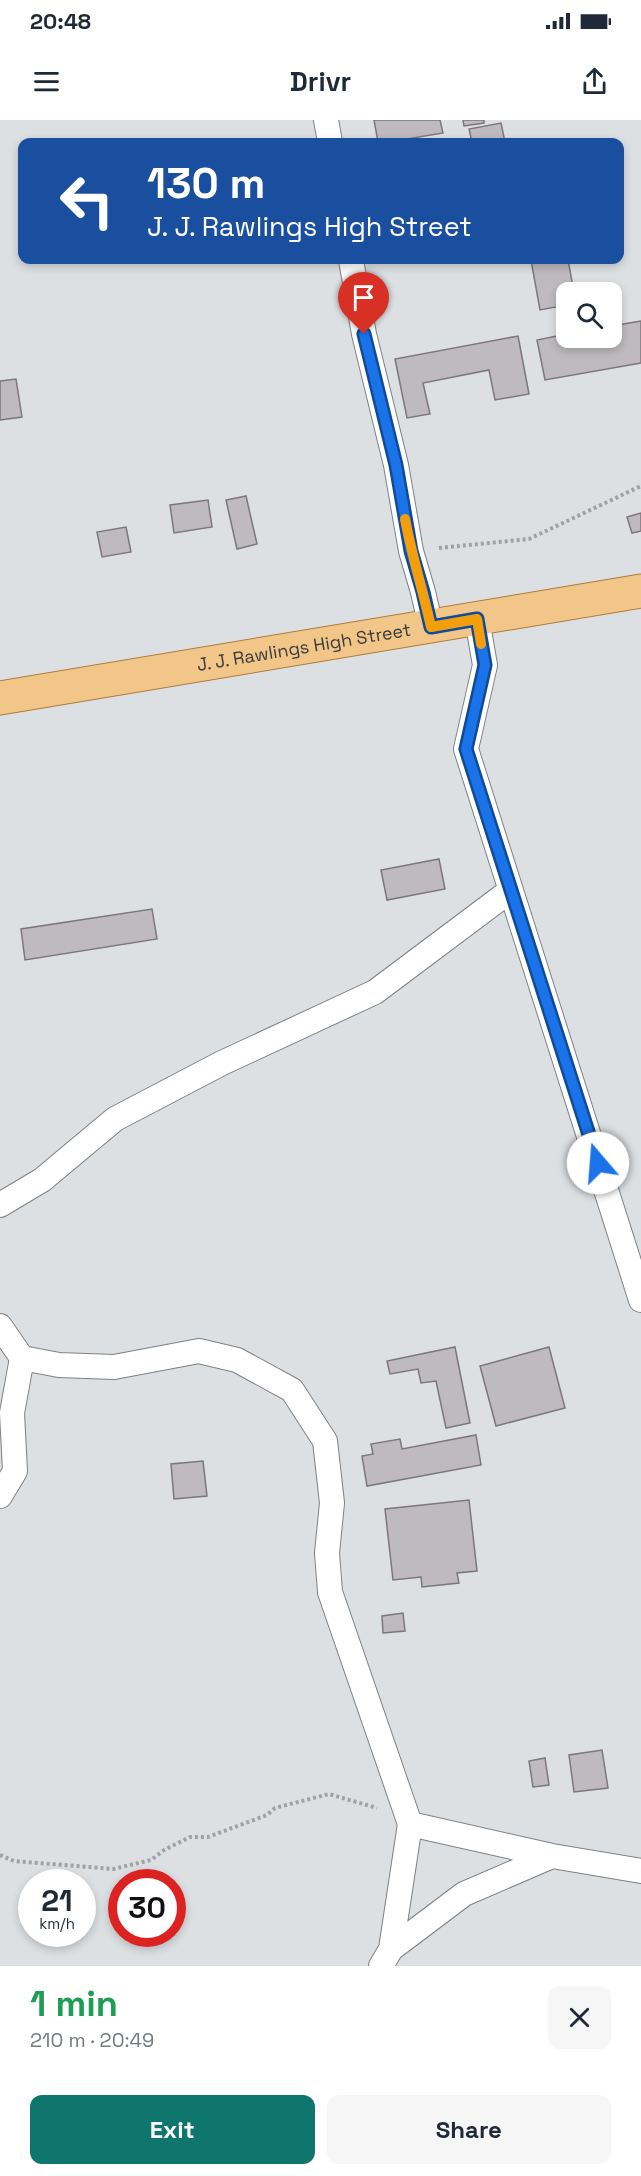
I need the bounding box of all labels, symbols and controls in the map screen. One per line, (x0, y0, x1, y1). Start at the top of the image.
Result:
text: 20:48 (30, 7, 91, 35)
text: Drivr (290, 64, 351, 99)
icon: menu (30, 65, 63, 98)
icon: share (578, 65, 611, 98)
text: 130 m (147, 157, 265, 210)
icon: left (48, 162, 126, 240)
text: J. J. Rawlings High Street (147, 209, 472, 244)
pin (338, 272, 389, 334)
icon: arrive (347, 281, 380, 314)
map controls (556, 282, 622, 348)
button: search (556, 282, 622, 348)
street label: J. J. Rawlings High Street (195, 618, 412, 676)
position arrow (566, 1131, 630, 1195)
speed limit sign: 30 (108, 1869, 186, 1947)
text: 21 (41, 1881, 73, 1920)
text: km/h (39, 1914, 75, 1933)
text: 1 min (30, 1981, 118, 2027)
button: close (548, 1986, 611, 2049)
text: 210 m · 20:49 (30, 2027, 154, 2053)
button: Exit (30, 2095, 315, 2164)
button: Share (327, 2095, 611, 2164)

